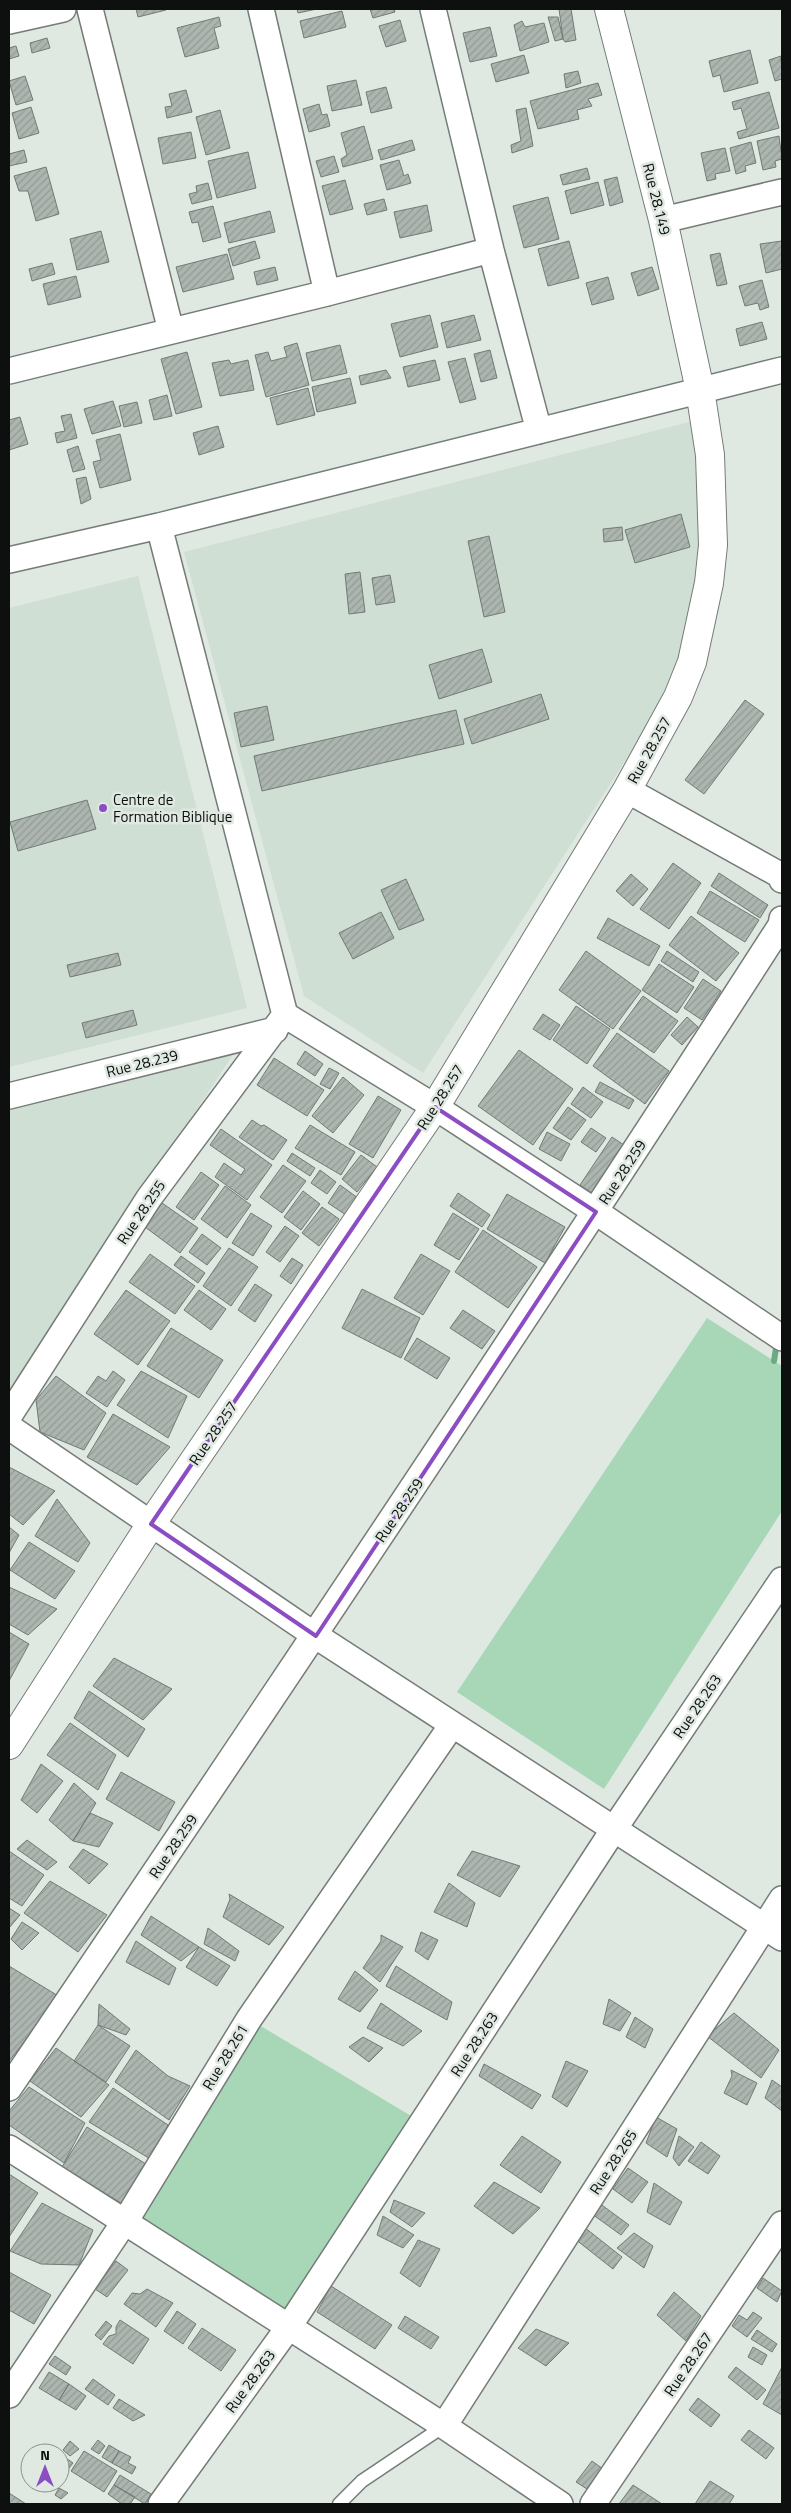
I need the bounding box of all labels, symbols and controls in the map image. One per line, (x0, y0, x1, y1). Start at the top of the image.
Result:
street label: Rue 28.149 (637, 161, 677, 237)
street label: Rue 28.257 (621, 712, 677, 788)
place label: Centre de Formation Biblique (113, 788, 232, 828)
marker: Centre de Formation Biblique (97, 802, 109, 814)
street label: Rue 28.239 (104, 1043, 180, 1083)
street label: Rue 28.257 (411, 1060, 469, 1134)
street label: Rue 28.259 (592, 1135, 652, 1209)
street label: Rue 28.255 (111, 1175, 171, 1249)
street label: Rue 28.257 (183, 1396, 243, 1470)
street label: Rue 28.259 (369, 1473, 429, 1547)
street label: Rue 28.263 (667, 1669, 727, 1743)
street label: Rue 28.259 (143, 1809, 203, 1883)
street label: Rue 28.263 (444, 2007, 504, 2081)
street label: Rue 28.261 (196, 2020, 254, 2094)
street label: Rue 28.265 (583, 2125, 643, 2199)
street label: Rue 28.267 (658, 2327, 718, 2401)
street label: Rue 28.263 (219, 2345, 281, 2417)
north arrow (20, 2443, 70, 2493)
text: N (40, 2444, 50, 2465)

